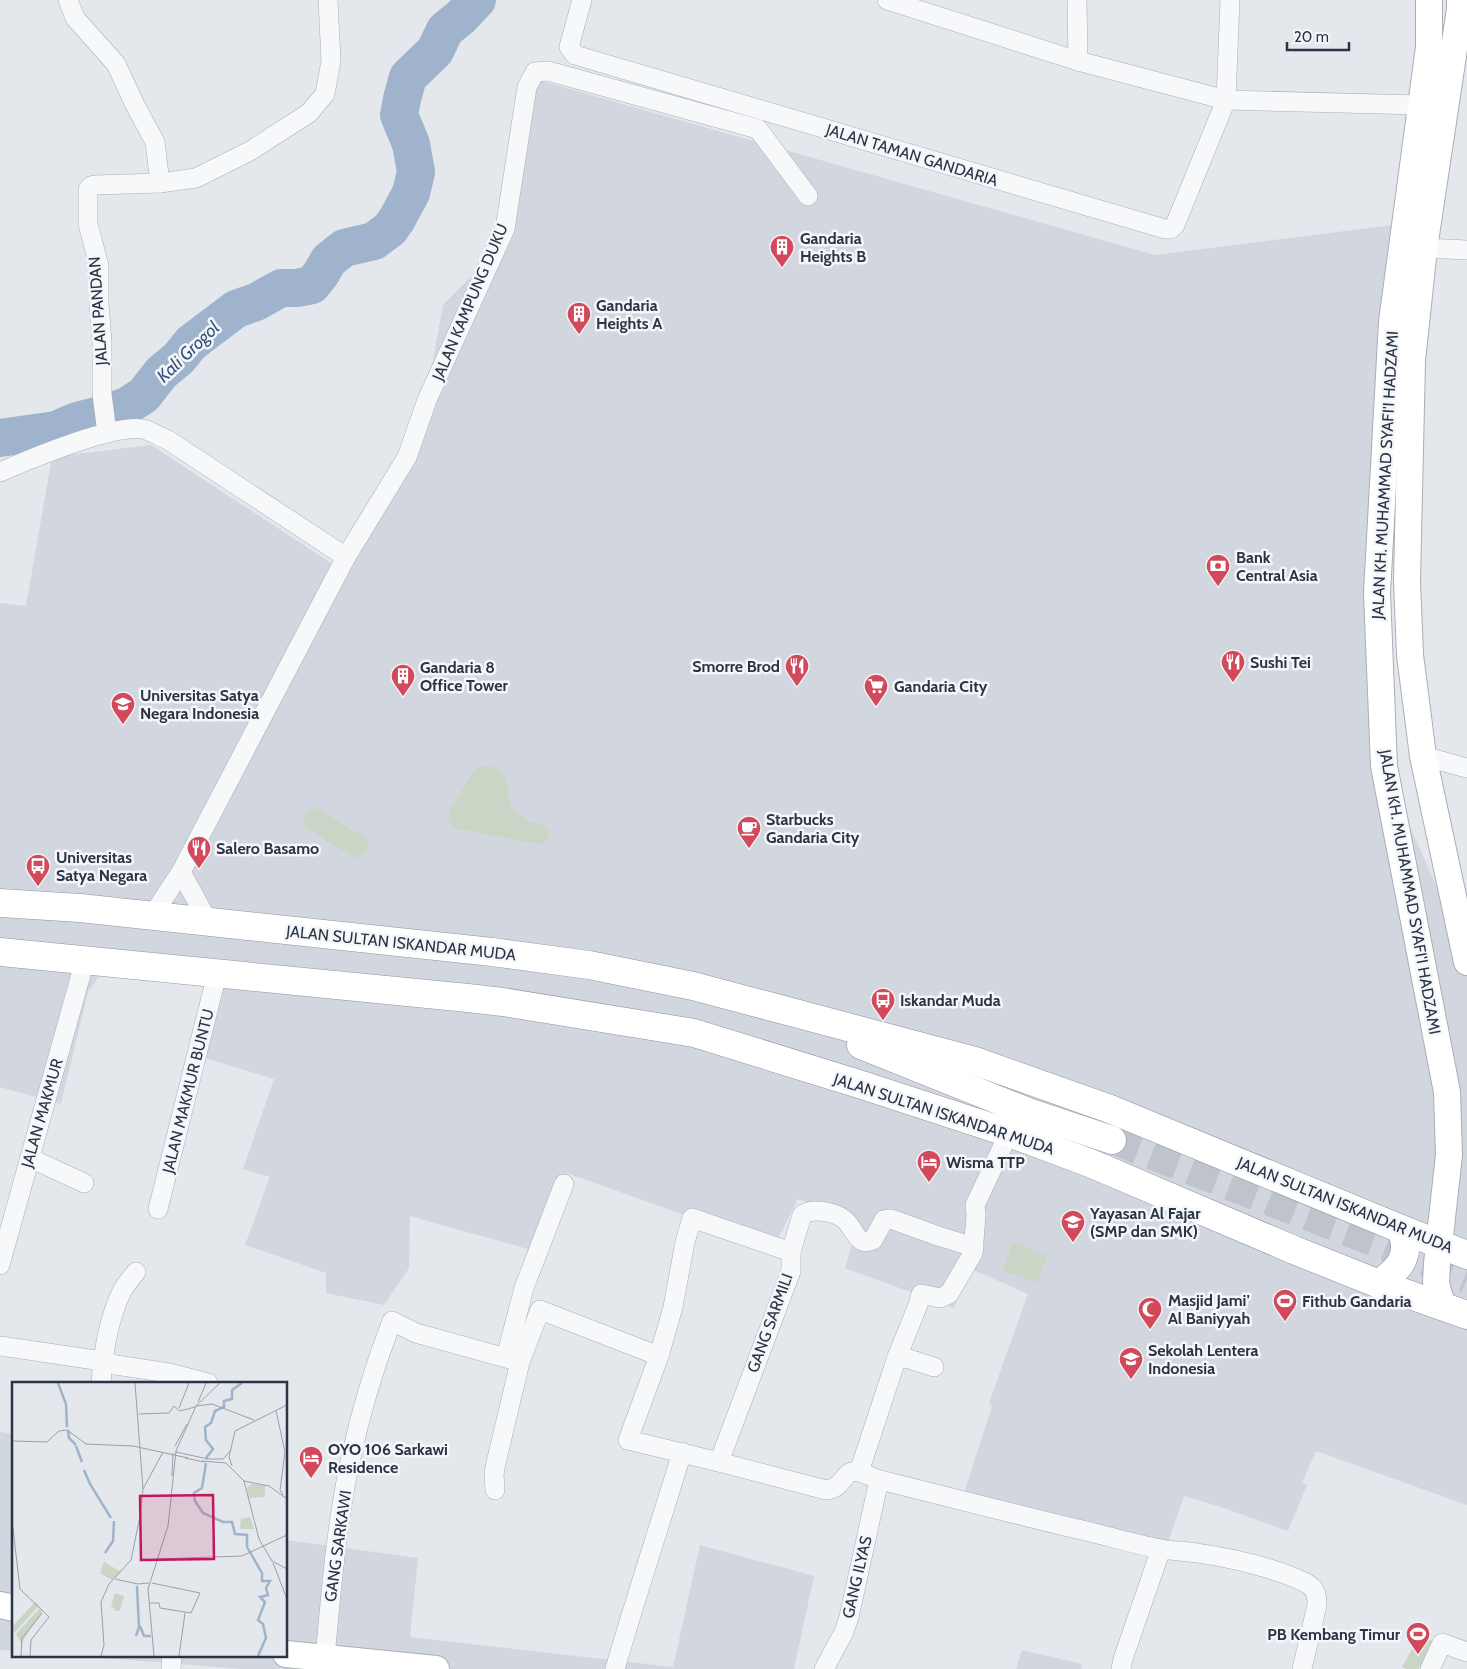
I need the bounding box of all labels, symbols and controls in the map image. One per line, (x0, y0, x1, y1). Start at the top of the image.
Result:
scale bar (1287, 20, 1350, 52)
text: 20 m (1294, 28, 1329, 46)
street label: JALAN TAMAN GANDARIA (823, 120, 1000, 190)
street label: JALAN KAMPUNG DUKU (428, 221, 512, 384)
place label: Gandaria Heights B (800, 229, 866, 266)
building icon: Gandaria Heights B (769, 234, 795, 268)
street label: JALAN PANDAN (85, 256, 111, 367)
place label: Gandaria Heights A (596, 296, 662, 333)
building icon: Gandaria Heights A (566, 301, 592, 335)
water label: Kali Grogol (152, 316, 224, 387)
street label: JALAN KH. MUHAMMAD SYAFI'I HADZAMI (1368, 330, 1402, 621)
place label: Bank Central Asia (1236, 548, 1318, 585)
bank icon: Bank Central Asia (1205, 553, 1231, 587)
restaurant icon: Sushi Tei (1220, 649, 1246, 683)
restaurant icon: Smorre Brod (784, 653, 810, 687)
place label: Sushi Tei (1250, 653, 1311, 672)
place label: Smorre Brod (692, 657, 780, 676)
place label: Gandaria 8 Office Tower (420, 658, 509, 695)
building icon: Gandaria 8 Office Tower (390, 663, 416, 697)
supermarket icon: Gandaria City (863, 673, 889, 707)
place label: Gandaria City (894, 677, 988, 696)
place label: Universitas Satya Negara Indonesia (140, 686, 259, 723)
school or university icon: Universitas Satya Negara Indonesia (110, 691, 136, 725)
street label: JALAN KH. MUHAMMAD SYAFI'I HADZAMI (1375, 747, 1444, 1036)
place label: Starbucks Gandaria City (766, 810, 860, 847)
cafe icon: Starbucks Gandaria City (736, 815, 762, 849)
restaurant icon: Salero Basamo (186, 835, 212, 869)
place label: Salero Basamo (216, 839, 319, 858)
place label: Universitas Satya Negara (56, 848, 147, 885)
bus stop icon: Universitas Satya Negara (25, 853, 51, 887)
street label: JALAN SULTAN ISKANDAR MUDA (284, 921, 517, 965)
bus stop icon: Iskandar Muda (870, 987, 896, 1021)
place label: Iskandar Muda (900, 991, 1001, 1010)
street label: JALAN MAKMUR BUNTU (158, 1007, 218, 1176)
street label: JALAN MAKMUR (17, 1056, 67, 1171)
street label: JALAN SULTAN ISKANDAR MUDA (830, 1069, 1057, 1159)
hotel icon: Wisma TTP (916, 1149, 942, 1183)
place label: Wisma TTP (946, 1153, 1025, 1172)
street label: JALAN SULTAN ISKANDAR MUDA (1234, 1153, 1456, 1257)
place label: Yayasan Al Fajar (SMP dan SMK) (1089, 1204, 1201, 1241)
school or university icon: Yayasan Al Fajar (SMP dan SMK) (1060, 1209, 1086, 1243)
street label: GANG SARMILI (743, 1271, 797, 1375)
sports icon: Fithub Gandaria (1272, 1288, 1298, 1322)
place label: Masjid Jami' Al Baniyyah (1168, 1291, 1250, 1328)
place label: Fithub Gandaria (1302, 1292, 1412, 1311)
mosque icon: Masjid Jami' Al Baniyyah (1137, 1296, 1163, 1330)
place label: Sekolah Lentera Indonesia (1148, 1341, 1258, 1378)
school or university icon: Sekolah Lentera Indonesia (1118, 1346, 1144, 1380)
inset map (12, 1382, 288, 1656)
place label: OYO 106 Sarkawi Residence (328, 1440, 448, 1477)
hotel icon: OYO 106 Sarkawi Residence (298, 1445, 324, 1479)
street label: GANG SARKAWI (321, 1489, 355, 1603)
street label: GANG ILYAS (838, 1534, 876, 1620)
sports icon: PB Kembang Timur (1405, 1621, 1431, 1655)
place label: PB Kembang Timur (1267, 1625, 1401, 1644)

